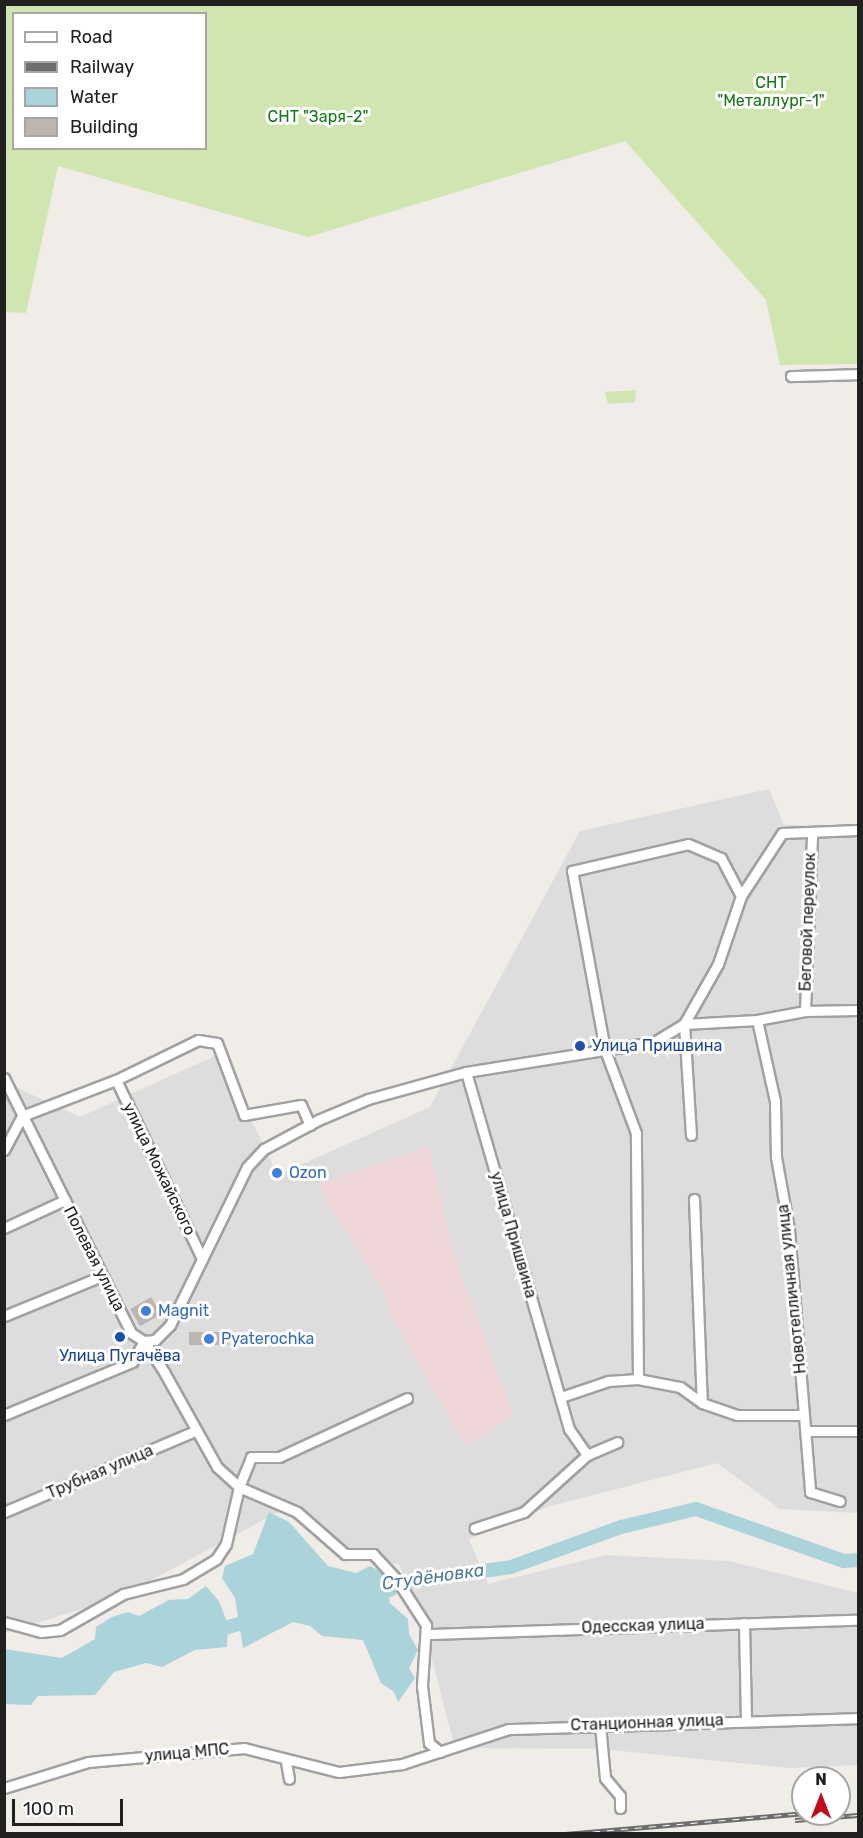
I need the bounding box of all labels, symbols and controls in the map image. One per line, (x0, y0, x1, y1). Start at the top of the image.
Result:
legend (12, 12, 207, 150)
text: Road (70, 26, 113, 48)
text: Railway (70, 56, 134, 78)
park label: СНТ "Металлург-1" (717, 73, 825, 111)
text: Water (70, 86, 118, 108)
park label: СНТ "Заря-2" (268, 107, 368, 127)
text: Building (70, 116, 138, 138)
street label: Беговой переулок (796, 852, 820, 992)
place label: Улица Пришвина (592, 1036, 722, 1056)
marker: Улица Пришвина (573, 1039, 587, 1053)
street label: улица Можайского (119, 1100, 199, 1238)
place label: Ozon (289, 1163, 327, 1183)
marker: Ozon (270, 1166, 284, 1180)
street label: улица Пришвина (486, 1170, 540, 1300)
street label: Полевая улица (59, 1203, 129, 1315)
street label: Новотепличная улица (774, 1203, 810, 1375)
place label: Magnit (158, 1301, 209, 1321)
marker: Magnit (139, 1304, 153, 1318)
place label: Pyaterochka (221, 1329, 314, 1349)
marker: Улица Пугачёва (113, 1330, 127, 1344)
marker: Pyaterochka (202, 1332, 216, 1346)
place label: Улица Пугачёва (59, 1346, 181, 1366)
street label: Трубная улица (44, 1441, 156, 1503)
water label: Студёновка (380, 1559, 486, 1595)
street label: Одесская улица (581, 1614, 705, 1638)
street label: Станционная улица (570, 1711, 724, 1735)
street label: улица МПС (144, 1740, 230, 1766)
north arrow (791, 1766, 851, 1826)
text: N (815, 1770, 827, 1789)
scale bar (15, 1787, 126, 1825)
text: 100 m (23, 1798, 74, 1820)

